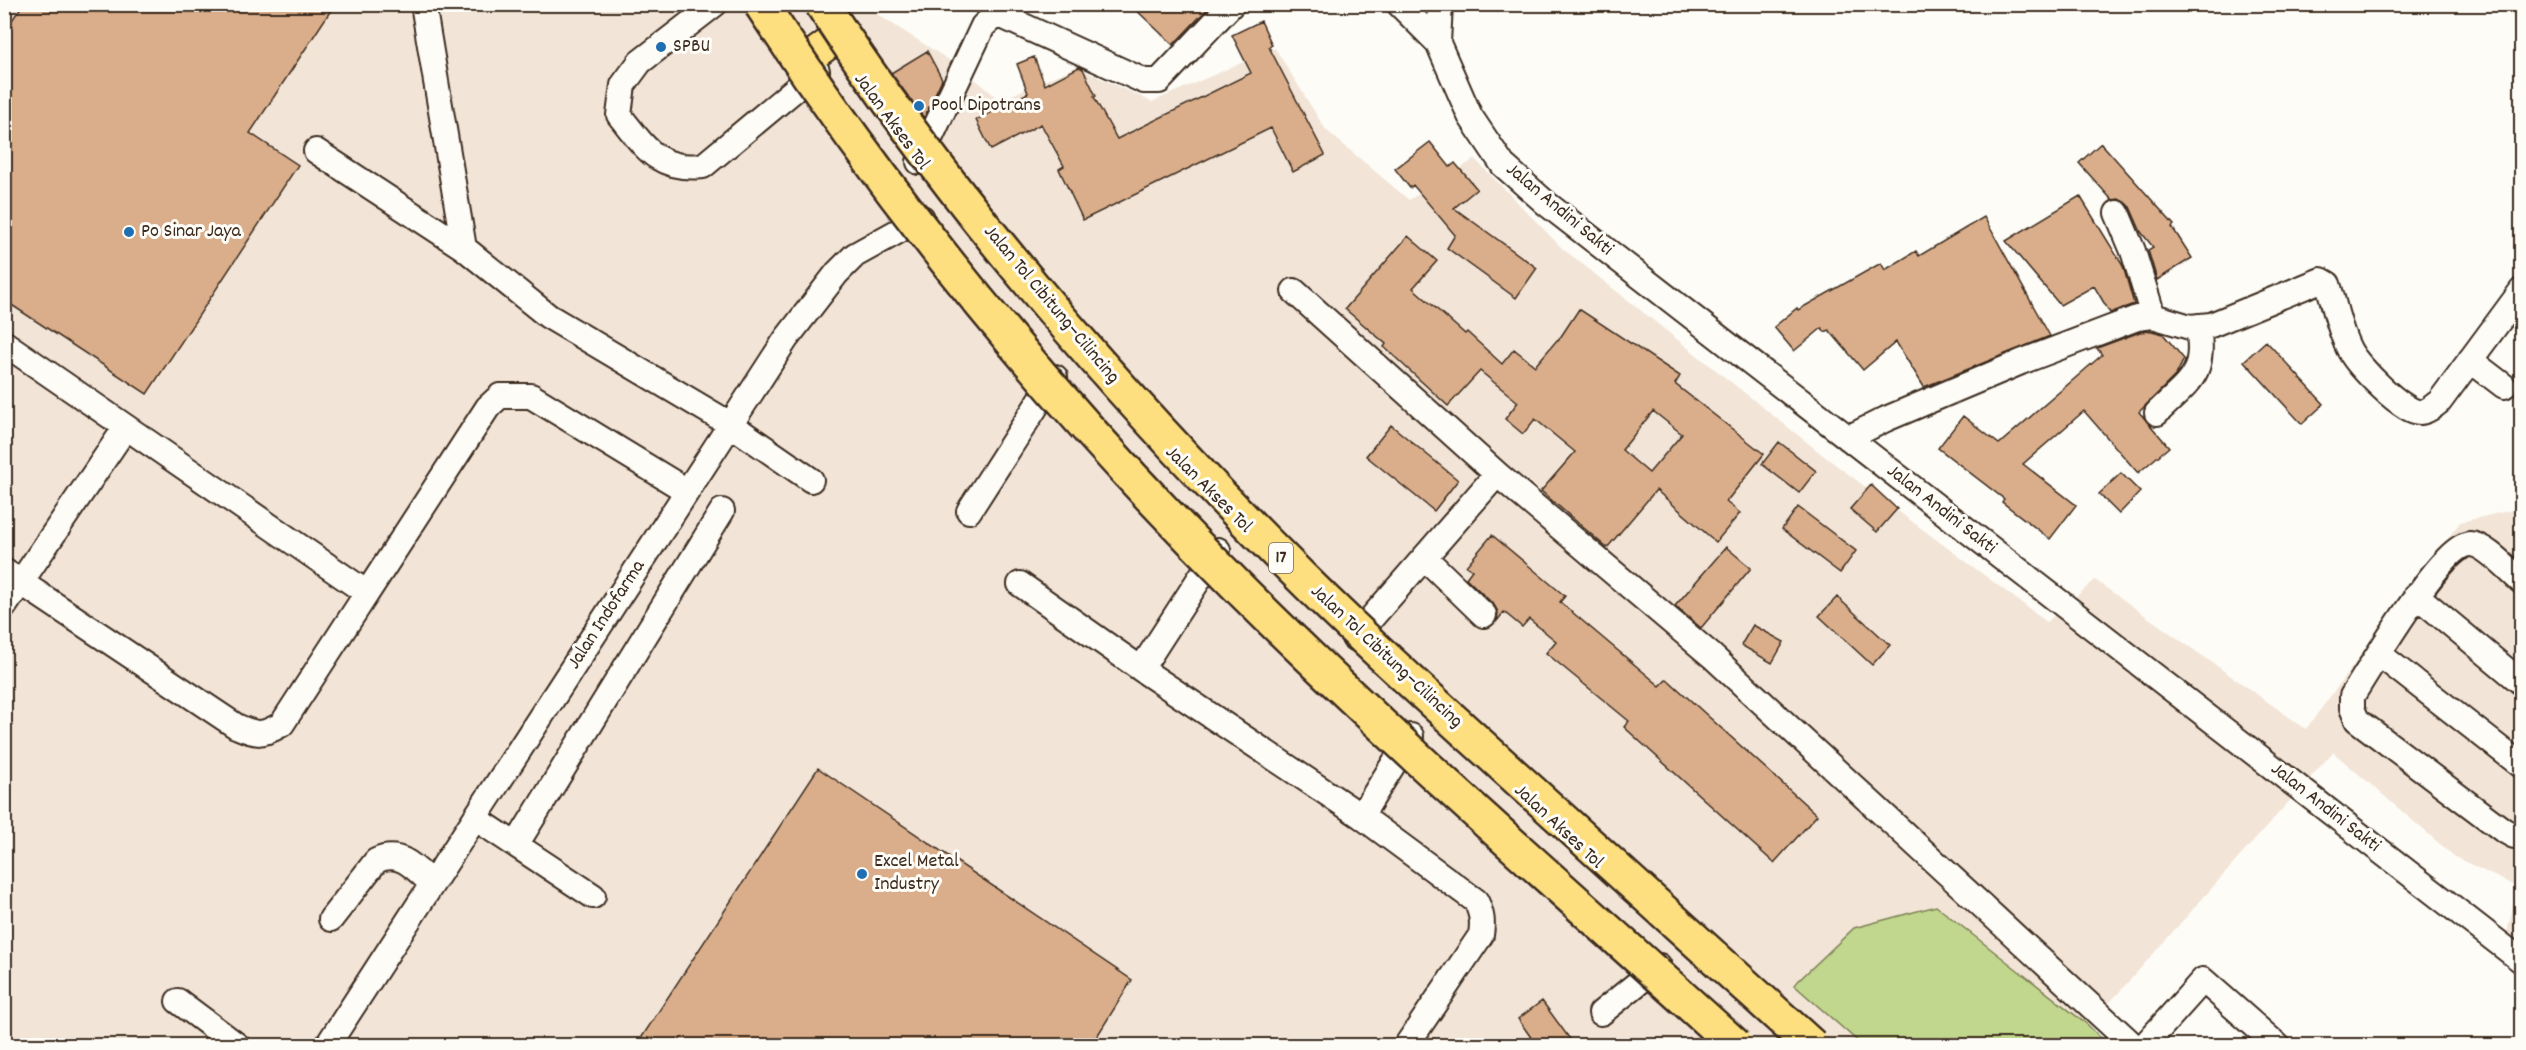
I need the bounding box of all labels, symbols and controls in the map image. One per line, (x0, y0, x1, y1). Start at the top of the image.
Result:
place label: SPBU (673, 33, 710, 61)
marker: SPBU (654, 40, 668, 54)
street label: Jalan Akses Tol (846, 68, 936, 176)
place label: Pool Dipotrans (931, 92, 1041, 120)
marker: Pool Dipotrans (912, 99, 926, 113)
street label: Jalan Andini Sakti (1499, 157, 1619, 264)
place label: Po Sinar Jaya (141, 218, 241, 246)
street label: Jalan Tol Cibitung–Cilincing (976, 219, 1126, 391)
marker: Po Sinar Jaya (122, 225, 136, 239)
street label: Jalan Akses Tol (1158, 440, 1258, 540)
street label: Jalan Andini Sakti (1880, 458, 2002, 562)
road number: 17 (1269, 543, 1293, 573)
street label: Jalan Indofarma (561, 554, 653, 675)
street label: Jalan Tol Cibitung–Cilincing (1303, 579, 1469, 735)
street label: Jalan Andini Sakti (2264, 756, 2386, 860)
street label: Jalan Akses Tol (1507, 778, 1609, 876)
place label: Excel Metal Industry (874, 848, 959, 899)
marker: Excel Metal Industry (855, 867, 869, 881)

